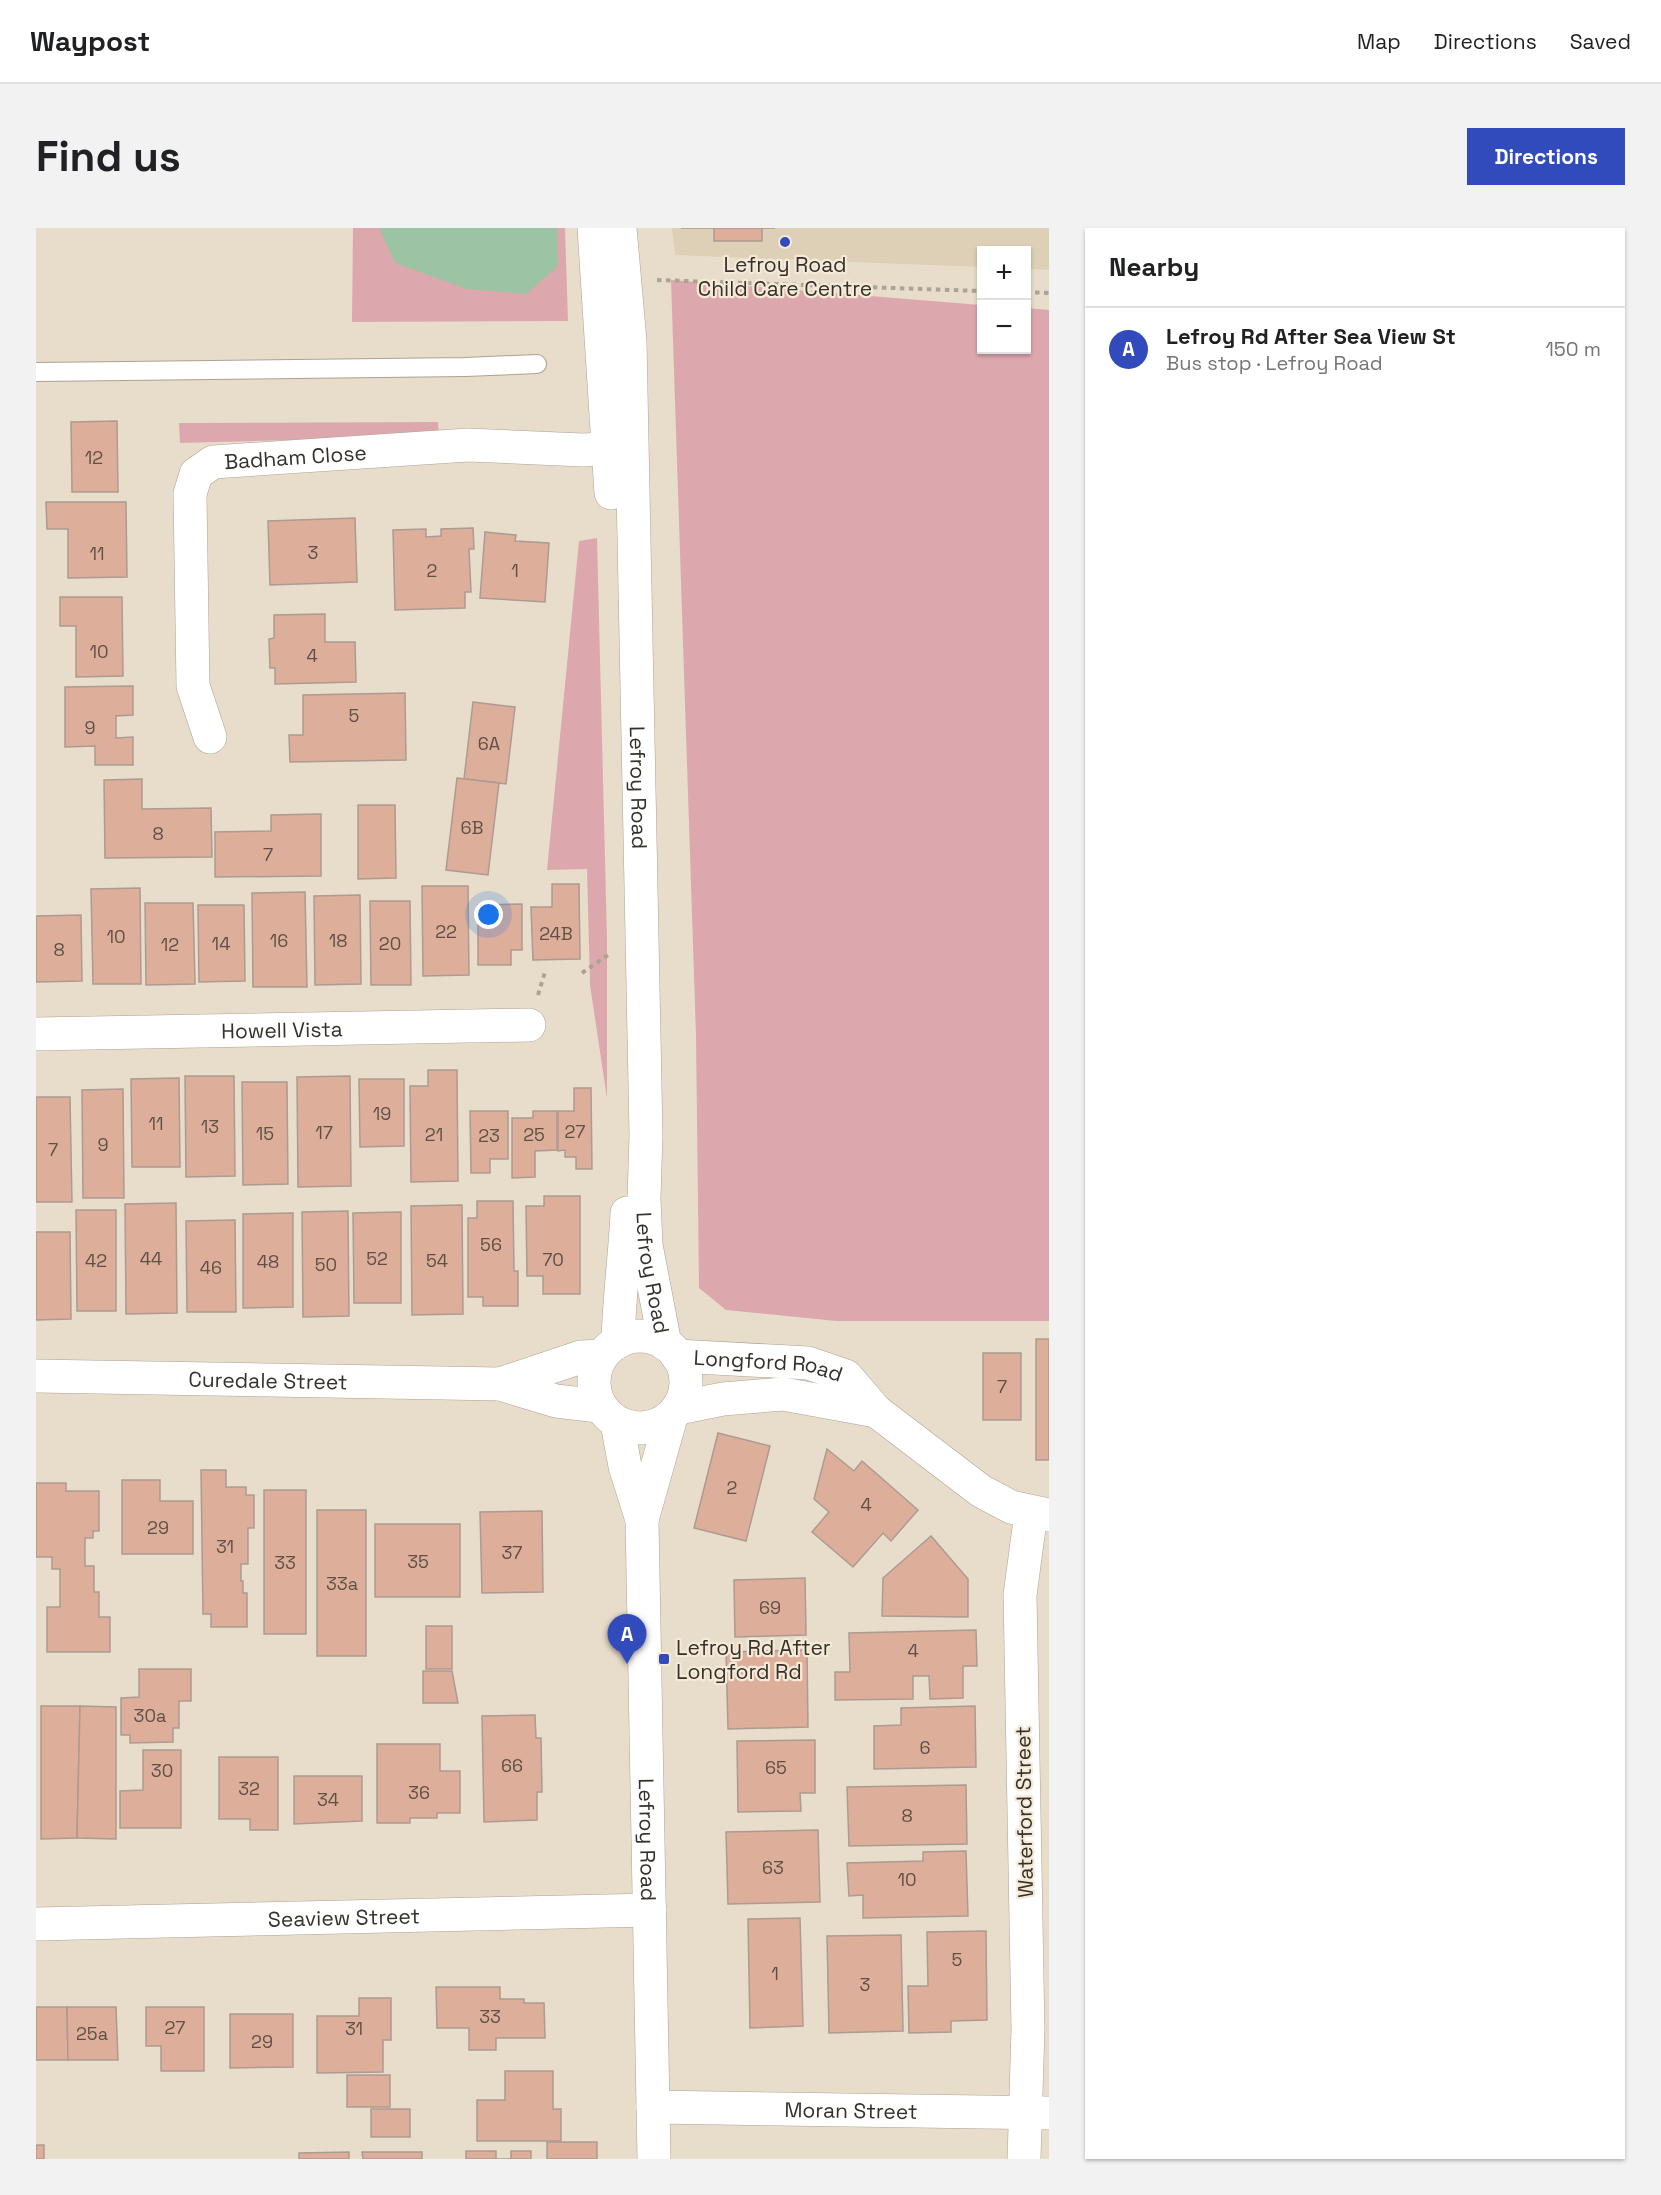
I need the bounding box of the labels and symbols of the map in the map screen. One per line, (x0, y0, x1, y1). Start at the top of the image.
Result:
marker: Lefroy Road Child Care Centre (778, 235, 792, 249)
place label: Lefroy Road Child Care Centre (698, 251, 872, 302)
street label: Badham Close (223, 438, 367, 475)
house number: 12 (85, 446, 103, 469)
house number: 3 (308, 541, 318, 564)
house number: 11 (89, 542, 105, 565)
house number: 2 (427, 559, 437, 582)
house number: 1 (511, 559, 519, 582)
house number: 10 (89, 640, 109, 663)
house number: 4 (306, 644, 318, 667)
house number: 5 (349, 704, 359, 727)
house number: 9 (84, 716, 96, 739)
street label: Lefroy Road (624, 726, 654, 849)
house number: 6A (478, 732, 500, 755)
house number: 6B (461, 816, 483, 839)
house number: 8 (152, 822, 164, 845)
house number: 7 (263, 843, 273, 866)
your location (474, 900, 503, 929)
house number: 22 (435, 920, 457, 943)
house number: 24B (539, 922, 573, 945)
house number: 10 (106, 925, 126, 948)
house number: 16 (270, 929, 288, 952)
house number: 18 (329, 929, 347, 952)
house number: 14 (212, 932, 230, 955)
house number: 20 (379, 932, 401, 955)
house number: 12 (161, 933, 179, 956)
house number: 8 (53, 938, 65, 961)
street label: Howell Vista (221, 1015, 343, 1044)
house number: 19 (373, 1102, 391, 1125)
house number: 11 (148, 1112, 164, 1135)
house number: 13 (201, 1115, 219, 1138)
house number: 27 (565, 1120, 585, 1143)
house number: 17 (315, 1121, 333, 1144)
house number: 15 (256, 1122, 274, 1145)
house number: 21 (425, 1123, 443, 1146)
house number: 25 (523, 1123, 545, 1146)
house number: 23 (478, 1124, 500, 1147)
house number: 9 (97, 1133, 109, 1156)
house number: 7 (48, 1138, 58, 1161)
street label: Lefroy Road (631, 1211, 676, 1336)
house number: 56 (480, 1233, 502, 1256)
house number: 44 (140, 1247, 162, 1270)
house number: 52 (366, 1247, 388, 1270)
house number: 70 (542, 1248, 564, 1271)
house number: 42 (85, 1249, 107, 1272)
house number: 54 (426, 1249, 448, 1272)
house number: 48 (257, 1250, 279, 1273)
house number: 50 (315, 1253, 337, 1276)
house number: 46 (200, 1256, 222, 1279)
street label: Longford Road (693, 1343, 847, 1387)
street label: Curedale Street (188, 1365, 348, 1395)
house number: 7 (997, 1375, 1007, 1398)
house number: 2 (727, 1476, 737, 1499)
house number: 4 (860, 1493, 872, 1516)
house number: 29 (147, 1516, 169, 1539)
house number: 31 (216, 1535, 234, 1558)
house number: 37 (501, 1541, 523, 1564)
house number: 35 (407, 1550, 429, 1573)
house number: 33 (274, 1551, 296, 1574)
house number: 33a (326, 1572, 358, 1595)
house number: 69 (759, 1596, 781, 1619)
pin: A (608, 1614, 646, 1664)
place label: Lefroy Rd After Longford Rd (676, 1634, 831, 1685)
house number: 4 (907, 1639, 919, 1662)
marker: Lefroy Rd After Longford Rd (657, 1652, 671, 1666)
house number: 30a (134, 1704, 166, 1727)
street label: Waterford Street (1009, 1726, 1039, 1898)
house number: 6 (919, 1736, 931, 1759)
house number: 66 (501, 1754, 523, 1777)
house number: 65 (765, 1756, 787, 1779)
house number: 30 (151, 1759, 173, 1782)
house number: 32 (238, 1777, 260, 1800)
street label: Lefroy Road (633, 1778, 663, 1901)
house number: 36 (408, 1781, 430, 1804)
house number: 34 (317, 1788, 339, 1811)
house number: 8 (901, 1804, 913, 1827)
house number: 63 (762, 1856, 784, 1879)
house number: 10 (897, 1868, 917, 1891)
street label: Seaview Street (268, 1902, 420, 1932)
house number: 5 (952, 1948, 962, 1971)
house number: 1 (771, 1962, 779, 1985)
house number: 3 (860, 1973, 870, 1996)
house number: 33 (479, 2005, 501, 2028)
house number: 27 (165, 2016, 185, 2039)
house number: 31 (345, 2017, 363, 2040)
house number: 25a (76, 2022, 108, 2045)
house number: 29 (251, 2030, 273, 2053)
street label: Moran Street (784, 2095, 918, 2125)

